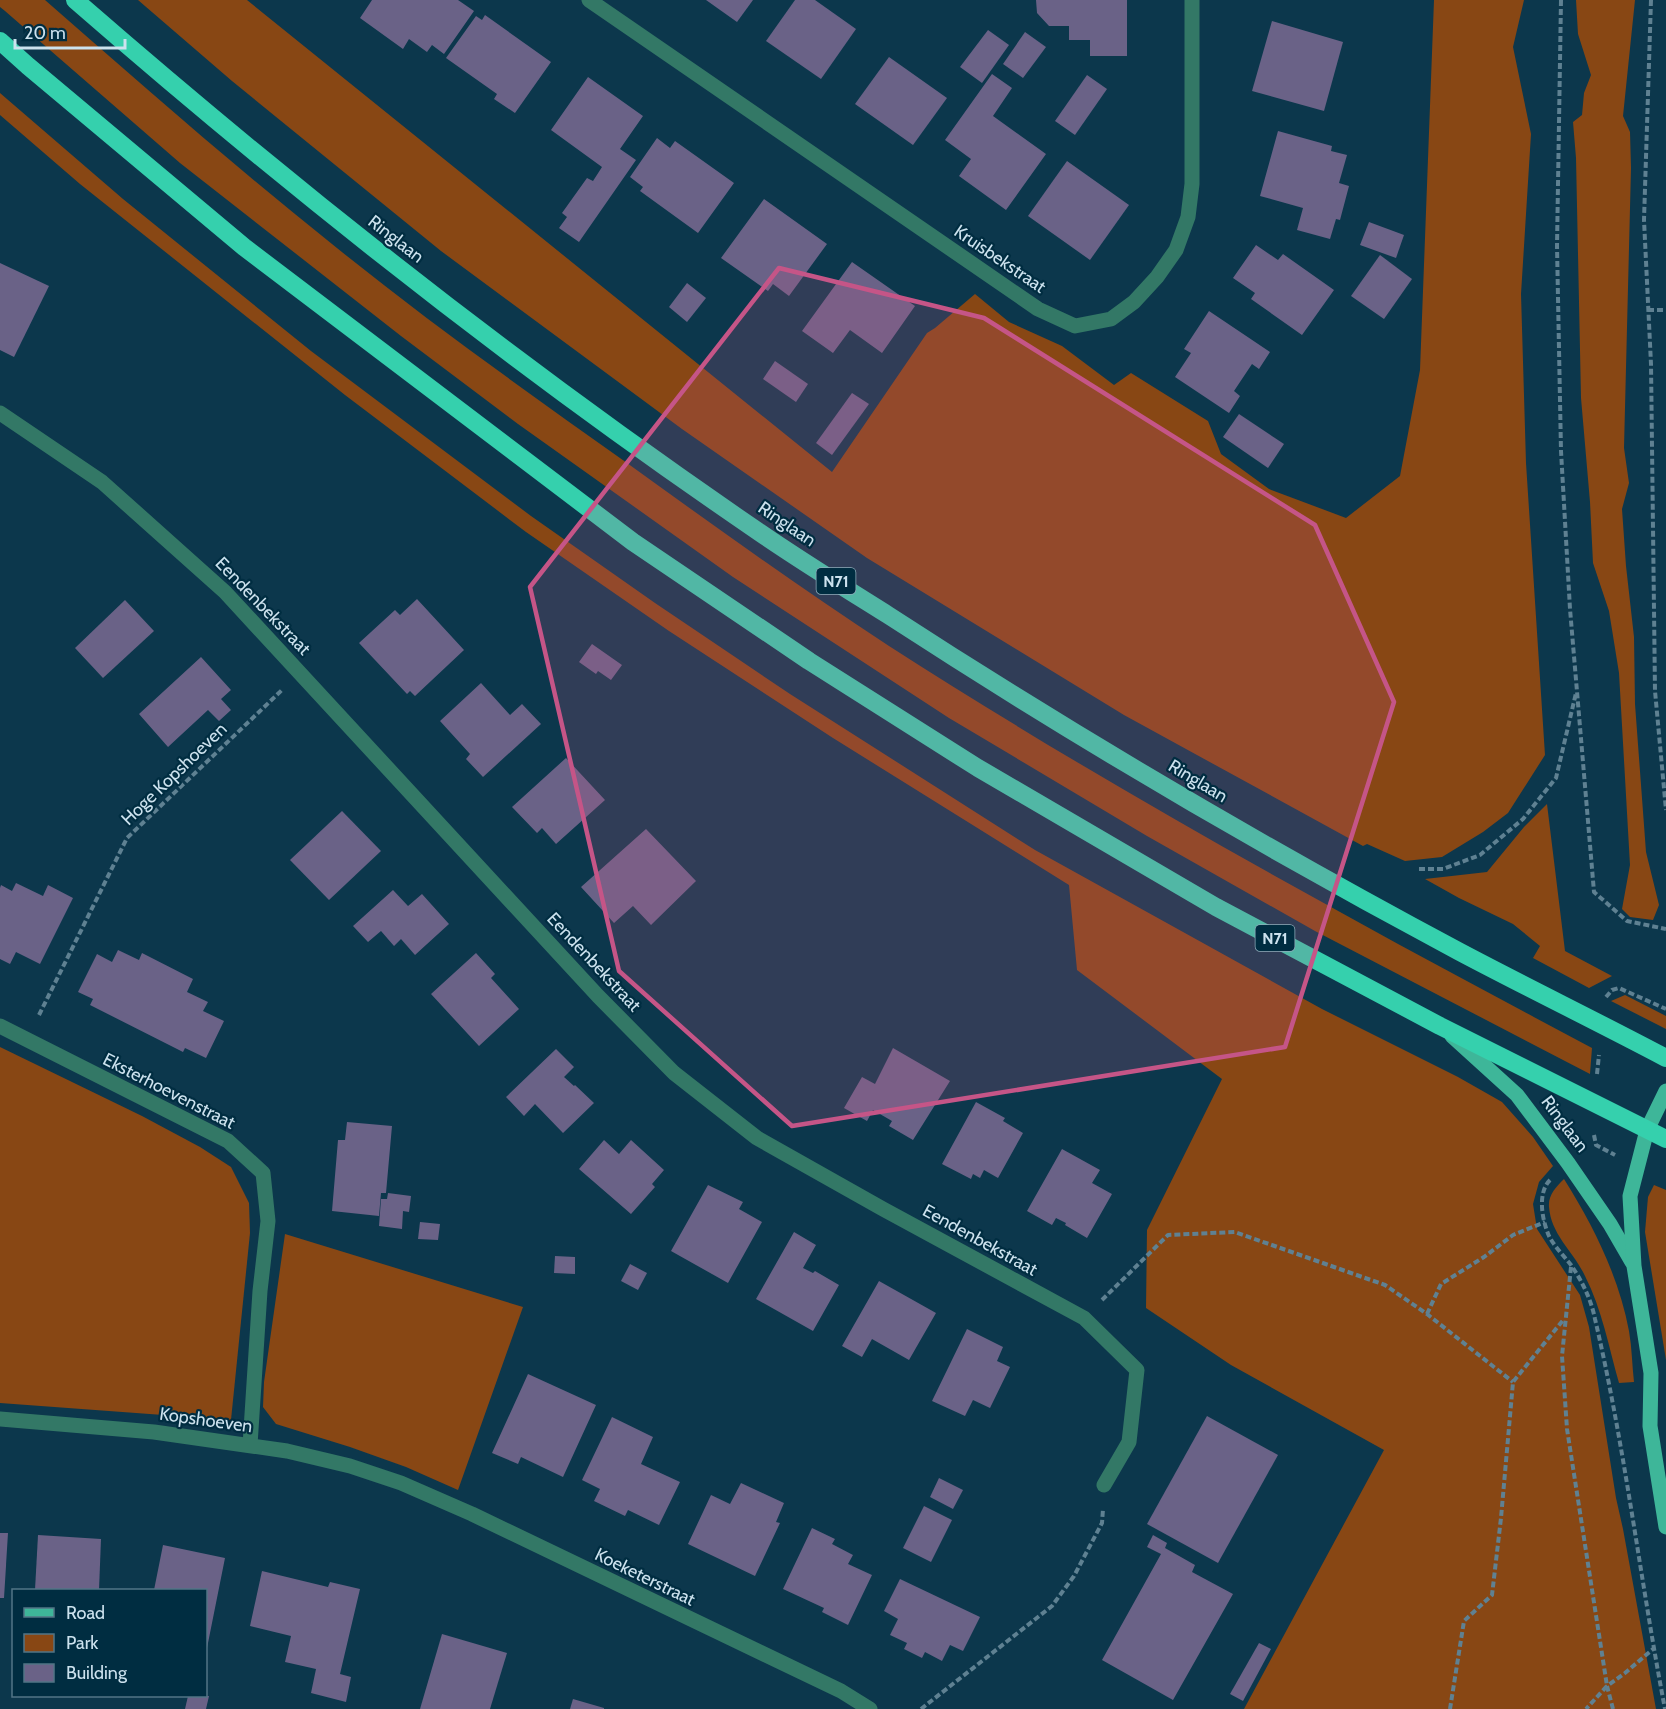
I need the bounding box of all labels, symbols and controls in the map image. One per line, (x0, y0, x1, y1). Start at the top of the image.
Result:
scale bar (15, 12, 124, 50)
text: 20 m (24, 22, 66, 44)
street label: Ringlaan (364, 210, 428, 268)
street label: Kruisbekstraat (950, 220, 1050, 298)
street label: Ringlaan (754, 497, 820, 551)
street label: Eendenbekstraat (211, 552, 315, 660)
road number: N71 (816, 568, 856, 594)
street label: Hoge Kopshoeven (117, 718, 231, 830)
street label: Ringlaan (1164, 755, 1232, 807)
street label: Eendenbekstraat (542, 908, 646, 1016)
road number: N71 (1256, 925, 1294, 951)
street label: Eksterhoevenstraat (99, 1048, 239, 1134)
street label: Ringlaan (1537, 1091, 1593, 1157)
street label: Eendenbekstraat (919, 1199, 1041, 1281)
street label: Kopshoeven (158, 1403, 254, 1437)
street label: Koeketerstraat (591, 1543, 699, 1611)
legend (12, 1589, 207, 1697)
text: Road (66, 1602, 105, 1624)
text: Park (66, 1632, 99, 1654)
text: Building (66, 1662, 128, 1684)

